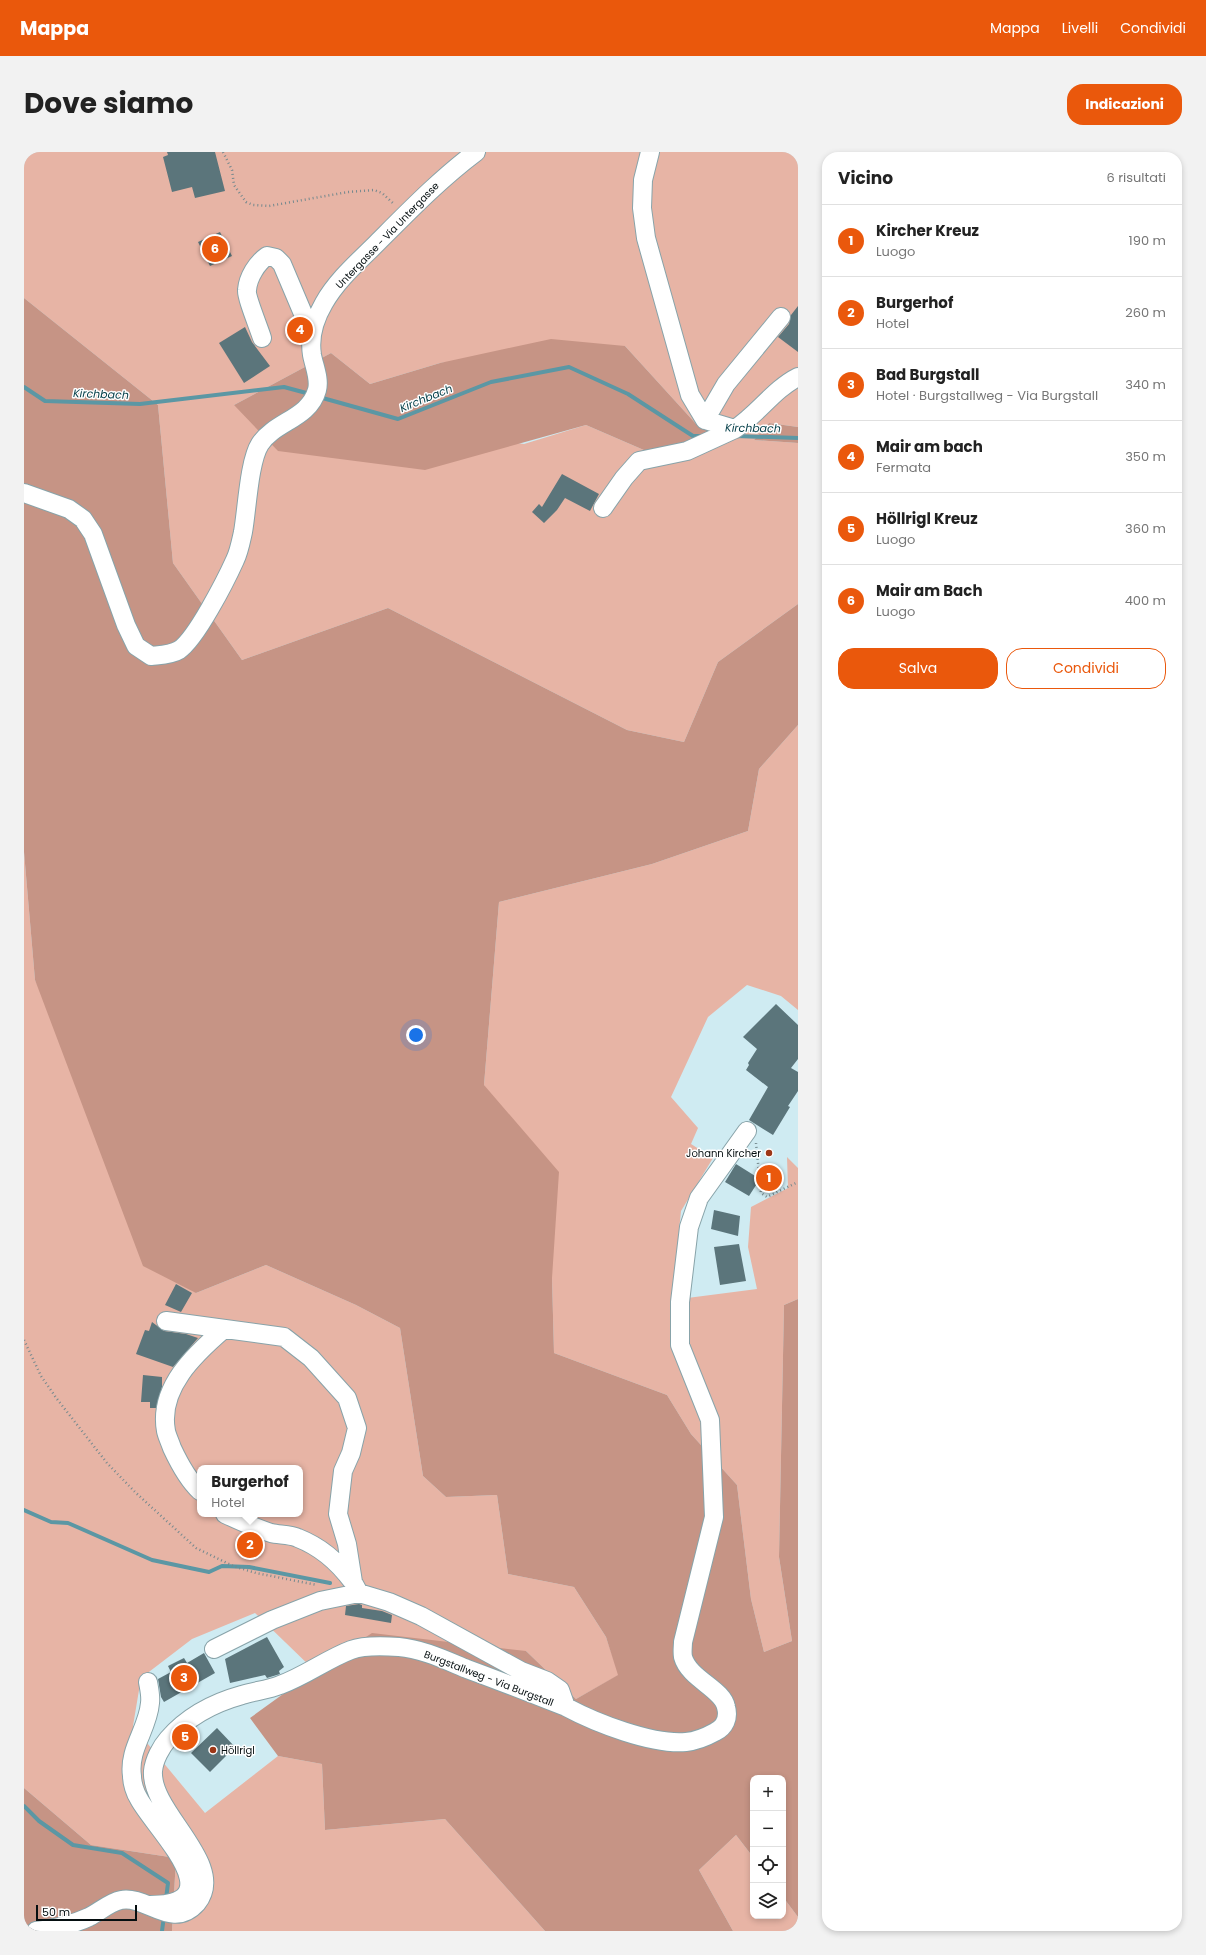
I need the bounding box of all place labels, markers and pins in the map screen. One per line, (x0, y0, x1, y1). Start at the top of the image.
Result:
pin: 6 (202, 234, 228, 264)
pin: 4 (287, 315, 313, 345)
place label: Johann Kircher (686, 1146, 761, 1161)
marker: Johann Kircher (764, 1148, 774, 1158)
pin: 1 (756, 1163, 782, 1193)
pin: 2 (237, 1530, 263, 1560)
pin: 3 (171, 1663, 197, 1693)
pin: 5 (172, 1722, 198, 1752)
place label: Höllrigl (221, 1743, 255, 1758)
marker: Höllrigl (208, 1745, 218, 1755)

